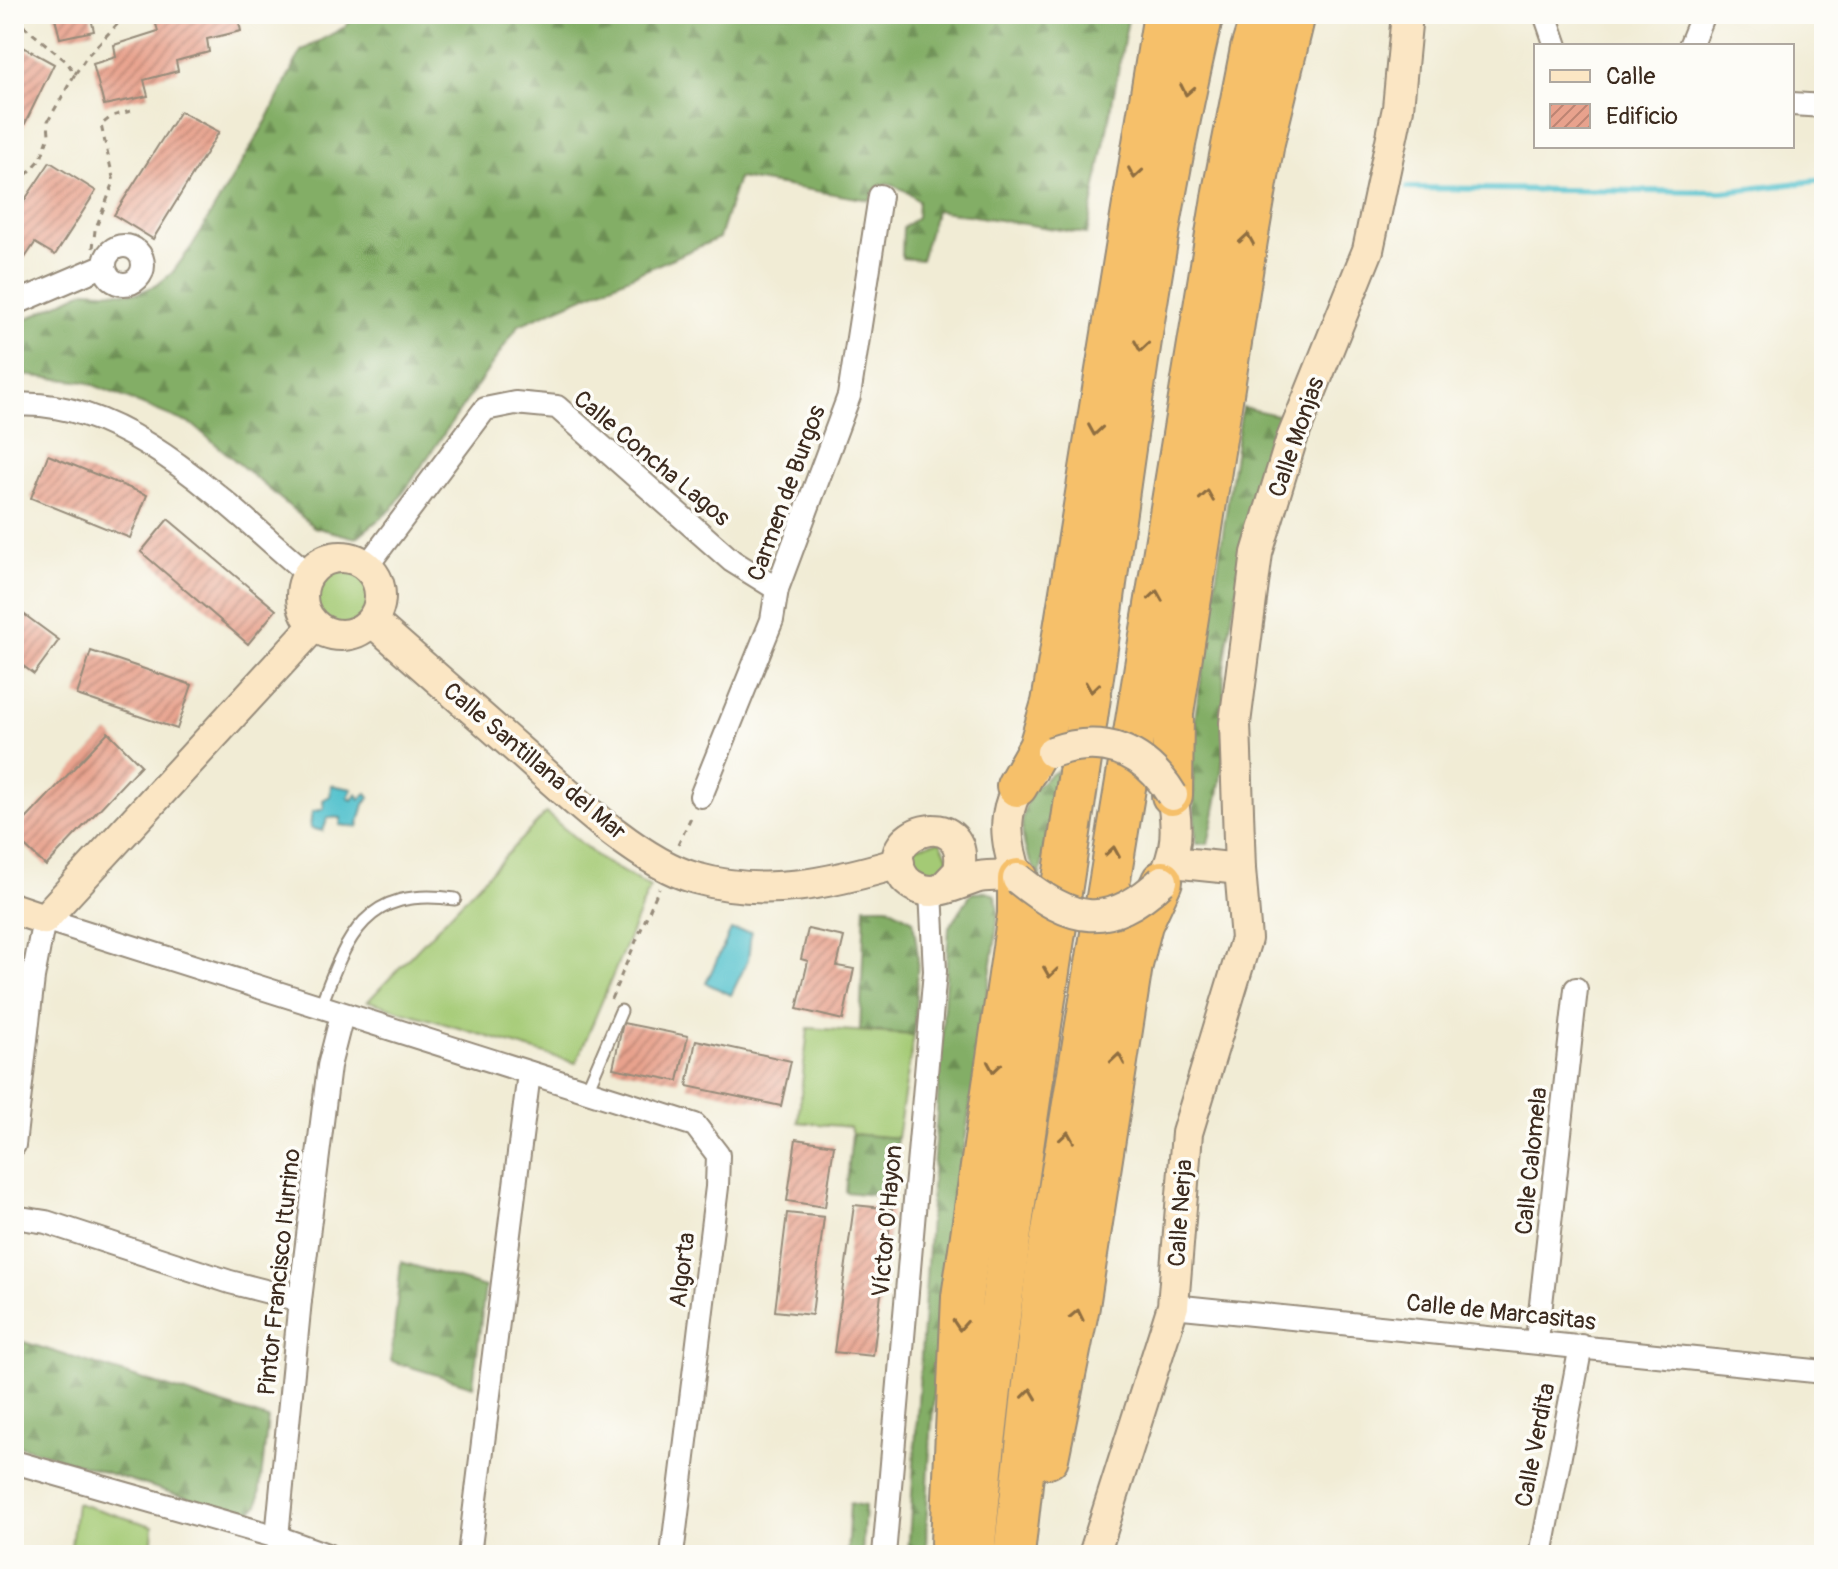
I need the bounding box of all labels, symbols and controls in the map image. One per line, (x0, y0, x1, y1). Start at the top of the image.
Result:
legend (1534, 44, 1794, 148)
text: Calle (1606, 62, 1655, 91)
one-way arrow (1180, 84, 1197, 97)
text: Edificio (1606, 102, 1678, 131)
one-way arrow (1128, 167, 1145, 180)
one-way arrow (1238, 232, 1255, 246)
one-way arrow (1133, 339, 1150, 353)
street label: Calle Monjas (1262, 373, 1331, 501)
street label: Calle Concha Lagos (567, 384, 736, 533)
street label: Carmen de Burgos (741, 401, 832, 585)
one-way arrow (1087, 423, 1104, 437)
one-way arrow (1198, 489, 1215, 503)
one-way arrow (1147, 589, 1164, 603)
street label: Calle Santillana del Mar (437, 676, 632, 847)
one-way arrow (1084, 680, 1101, 694)
one-way arrow (1104, 845, 1121, 859)
one-way arrow (1042, 965, 1059, 978)
one-way arrow (1109, 1052, 1126, 1065)
one-way arrow (986, 1061, 1003, 1074)
street label: Calle Calomela (1509, 1086, 1554, 1236)
one-way arrow (1058, 1130, 1075, 1143)
street label: Víctor O'Hayon (866, 1144, 909, 1298)
street label: Pintor Francisco Iturrino (252, 1147, 307, 1397)
street label: Calle Nerja (1162, 1158, 1199, 1268)
street label: Algorta (663, 1231, 701, 1309)
street label: Calle de Marcasitas (1405, 1288, 1597, 1337)
one-way arrow (1068, 1309, 1085, 1323)
one-way arrow (952, 1319, 969, 1332)
street label: Calle Verdita (1509, 1381, 1562, 1510)
one-way arrow (1022, 1387, 1039, 1400)

